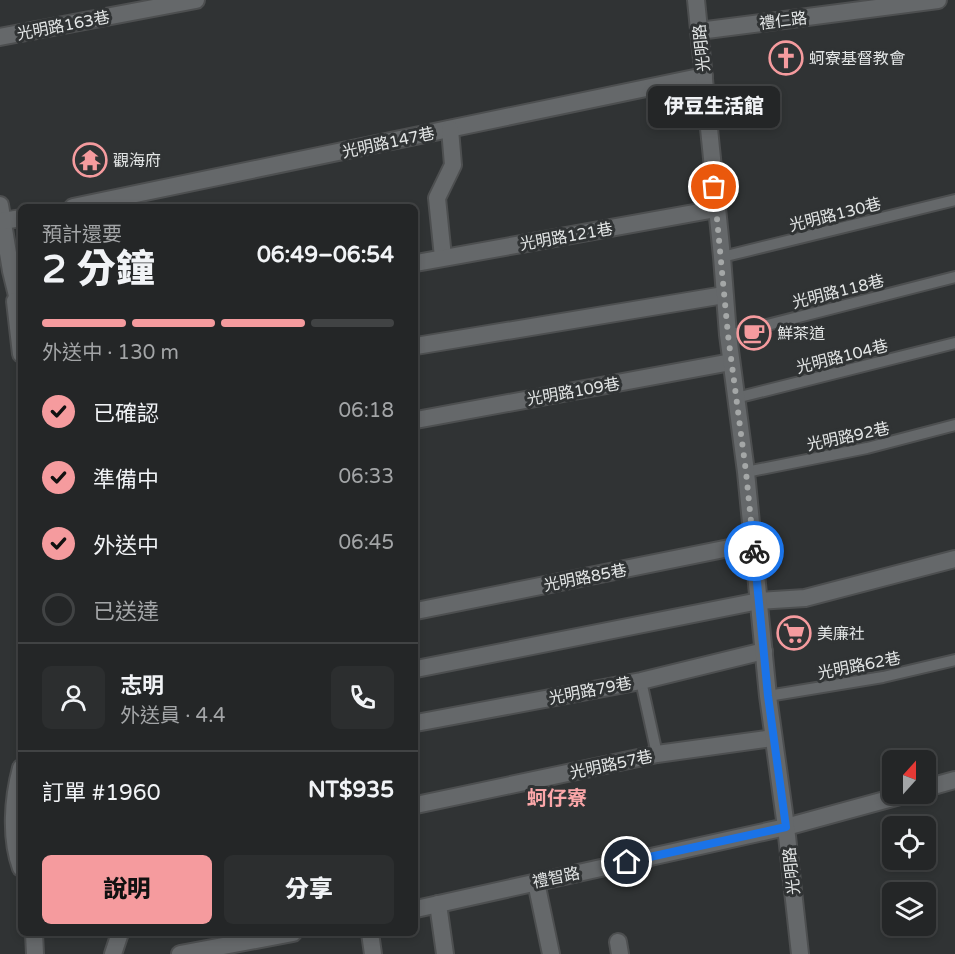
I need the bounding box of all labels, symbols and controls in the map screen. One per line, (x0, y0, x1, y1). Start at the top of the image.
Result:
street label: 光明路163巷 (15, 7, 111, 45)
street label: 禮仁路 (758, 8, 808, 34)
street label: 光明路 (690, 23, 714, 73)
church icon: 蚵寮基督教會 (768, 40, 804, 76)
place label: 蚵寮基督教會 (809, 49, 905, 69)
callout: 伊豆生活館 (648, 85, 780, 127)
text: 伊豆生活館 (664, 95, 764, 119)
street label: 光明路147巷 (340, 123, 436, 163)
temple icon: 觀海府 (72, 142, 108, 178)
place label: 觀海府 (113, 151, 161, 171)
pin (688, 161, 739, 212)
icon: bag (697, 170, 730, 203)
street label: 光明路130巷 (787, 194, 883, 236)
street label: 光明路121巷 (518, 219, 614, 255)
text: 預計還要 (42, 223, 122, 247)
text: 06:49–06:54 (257, 242, 394, 268)
text: 2 分鐘 (42, 246, 155, 293)
street label: 光明路118巷 (790, 271, 886, 313)
cafe icon: 鮮茶道 (736, 315, 772, 351)
place label: 鮮茶道 (777, 324, 825, 344)
street label: 光明路104巷 (794, 336, 890, 378)
text: 外送中 · 130 m (42, 341, 179, 365)
street label: 光明路109巷 (525, 374, 621, 410)
icon: check (42, 395, 75, 428)
text: 06:18 (339, 399, 394, 423)
text: 已確認 (93, 401, 159, 427)
street label: 光明路92巷 (805, 418, 891, 456)
icon: check (42, 461, 75, 494)
text: 06:33 (339, 465, 394, 489)
text: 準備中 (93, 467, 159, 493)
courier (724, 521, 784, 581)
icon: check (42, 527, 75, 560)
text: 06:45 (339, 531, 394, 555)
text: 外送中 (93, 533, 159, 559)
icon: bike (738, 535, 771, 568)
street label: 光明路85巷 (542, 560, 628, 596)
text: 已送達 (93, 599, 159, 625)
supermarket icon: 美廉社 (776, 615, 812, 651)
place label: 美廉社 (817, 624, 865, 644)
street label: 光明路62巷 (816, 648, 902, 684)
button: person (42, 666, 105, 729)
button: phone (331, 666, 394, 729)
text: 志明 (120, 673, 164, 699)
street label: 光明路79巷 (547, 673, 633, 709)
text: 外送員 · 4.4 (120, 704, 226, 728)
street label: 光明路57巷 (568, 746, 654, 784)
north arrow (882, 750, 936, 804)
map controls (882, 750, 936, 936)
text: NT$935 (308, 777, 394, 803)
text: 訂單 #1960 (42, 780, 160, 806)
district label: 蚵仔寮 (527, 787, 587, 811)
button: locate (882, 816, 936, 870)
pin (601, 836, 652, 887)
icon: home (610, 845, 643, 878)
street label: 光明路 (780, 846, 804, 896)
button: 說明 (42, 855, 212, 924)
button: 分享 (224, 855, 394, 924)
street label: 禮智路 (531, 863, 582, 893)
button: layers (882, 882, 936, 936)

